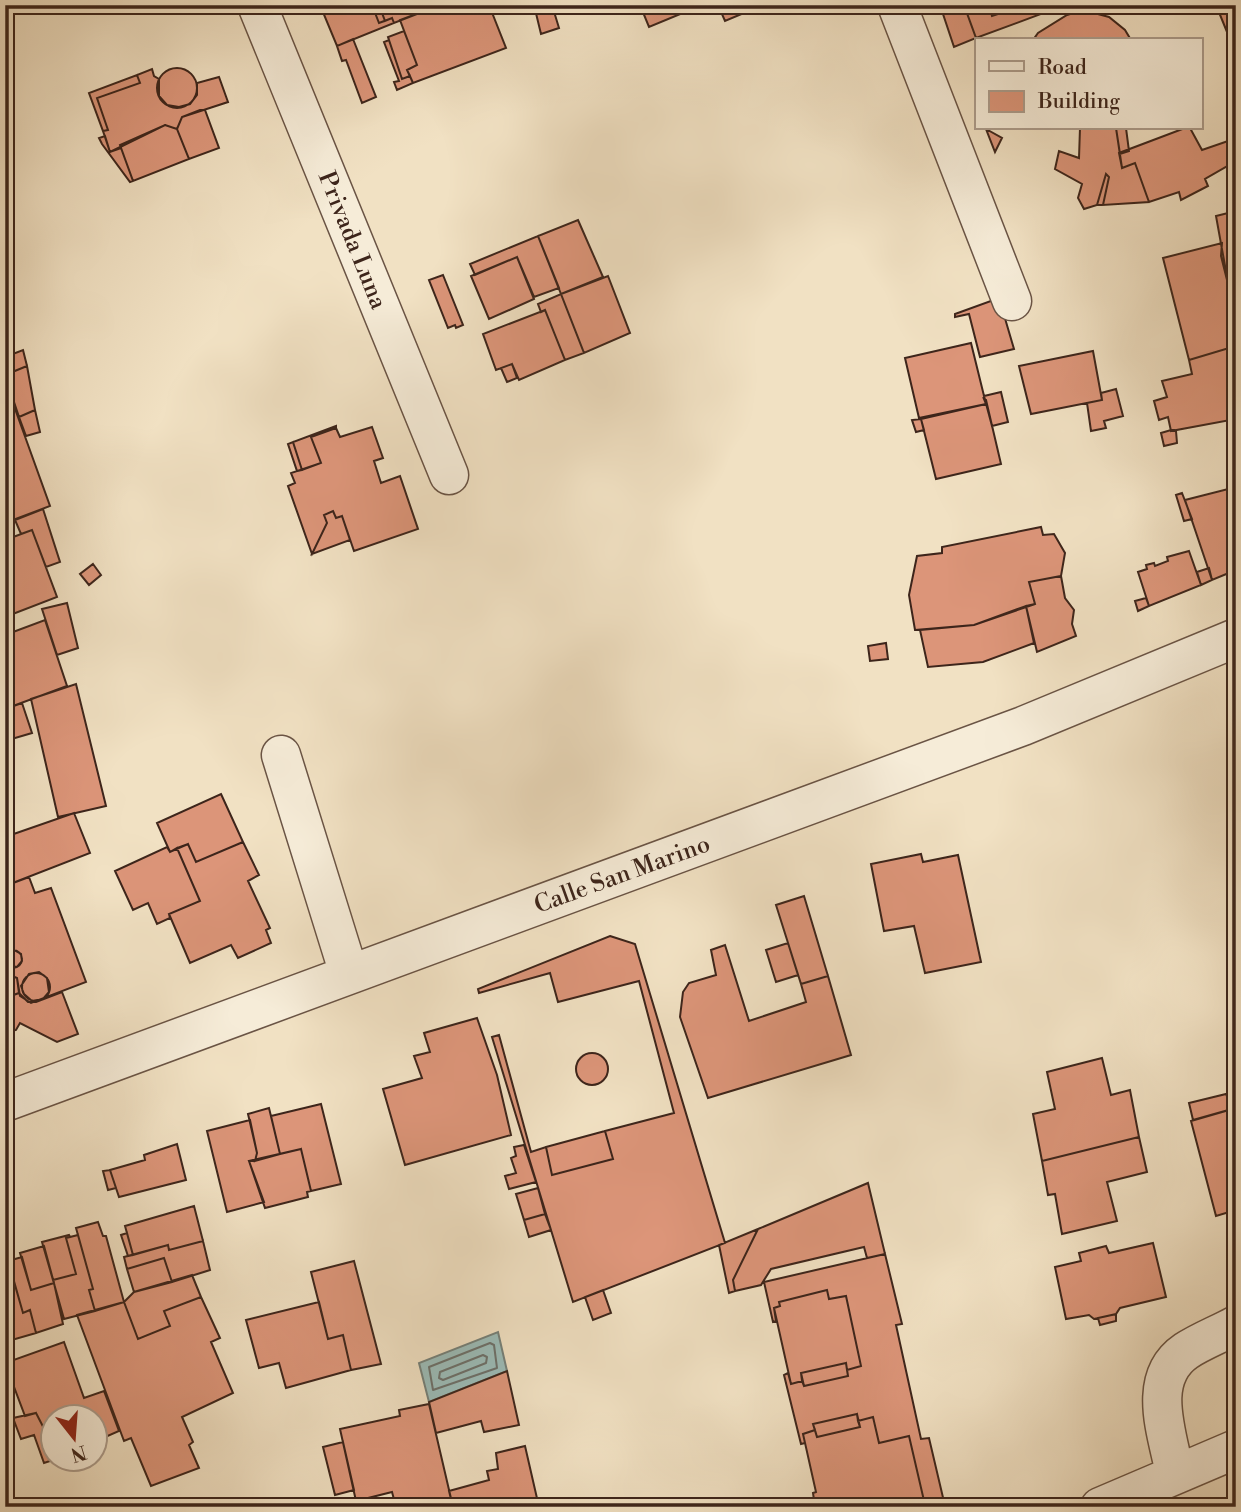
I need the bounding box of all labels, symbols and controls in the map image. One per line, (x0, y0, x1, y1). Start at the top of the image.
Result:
legend (975, 38, 1202, 130)
text: Road (1038, 55, 1087, 81)
text: Building (1037, 89, 1120, 115)
street label: Privada Luna (311, 167, 394, 314)
street label: Calle San Marino (530, 829, 714, 921)
north arrow (38, 1404, 108, 1474)
text: N (68, 1440, 89, 1467)

